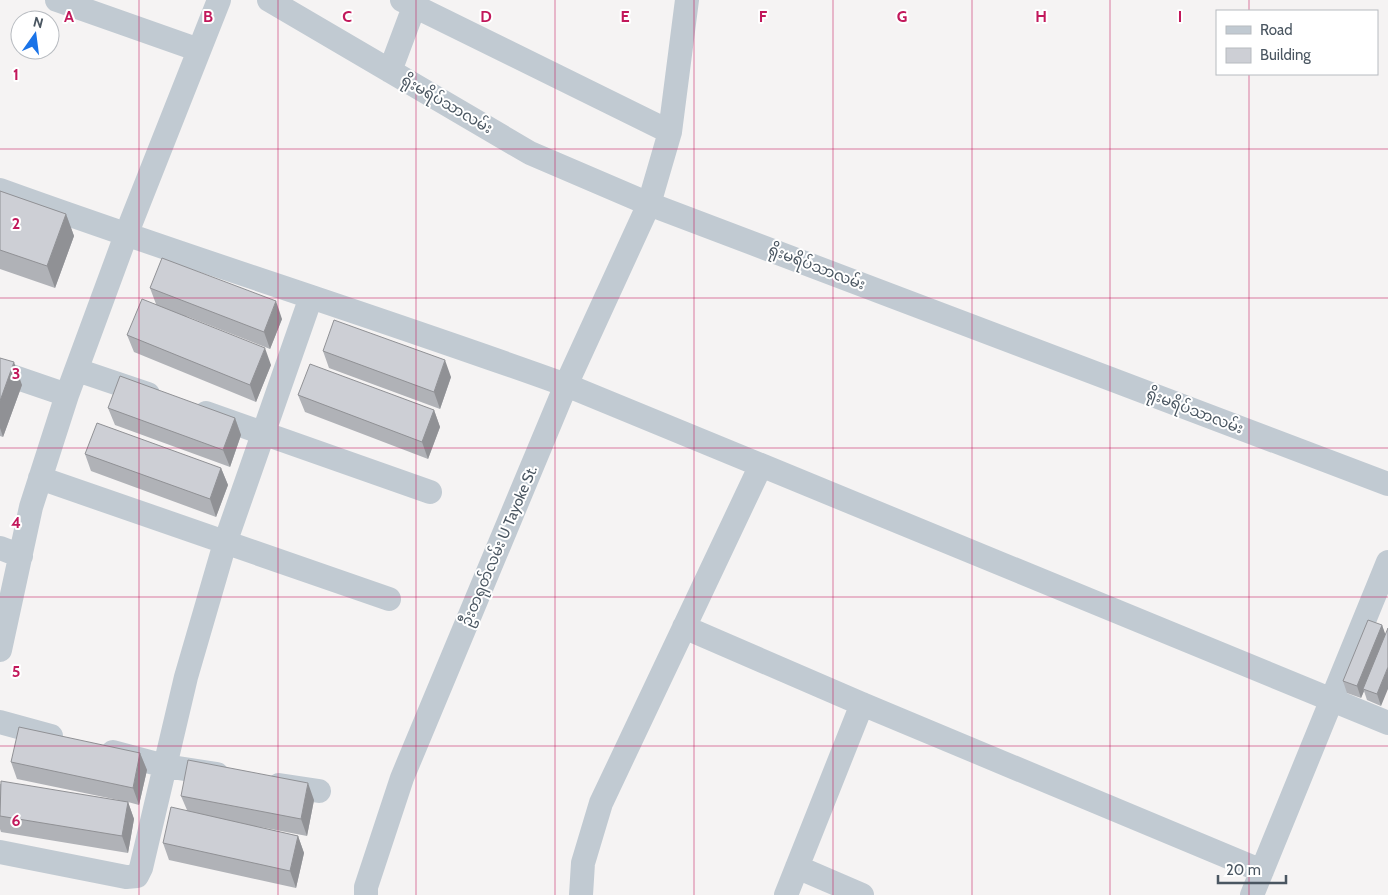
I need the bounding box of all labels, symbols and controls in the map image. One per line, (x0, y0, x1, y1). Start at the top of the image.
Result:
text: A (64, 7, 74, 26)
text: B (203, 7, 213, 26)
text: C (342, 7, 352, 26)
text: D (480, 7, 492, 26)
text: E (620, 7, 630, 26)
text: F (759, 7, 768, 26)
text: G (897, 7, 907, 26)
text: H (1035, 7, 1047, 26)
text: I (1178, 7, 1182, 26)
north arrow (10, 10, 60, 60)
legend (1216, 10, 1378, 75)
text: N (31, 12, 45, 32)
text: Road (1260, 21, 1293, 39)
text: Building (1260, 46, 1311, 64)
text: 1 (13, 65, 19, 84)
street label: ရိုးမရိပ်သာလမ်း (397, 70, 496, 140)
text: 2 (12, 214, 20, 233)
street label: ရိုးမရိပ်သာလမ်း (765, 239, 868, 296)
text: 3 (12, 364, 20, 383)
street label: ရိုးမရိပ်သာလမ်း (1143, 383, 1246, 440)
street label: ဦးတရုတ်လမ်း U Tayoke St. (456, 463, 544, 630)
text: 4 (11, 513, 21, 532)
text: 5 (12, 662, 20, 681)
text: 6 (12, 811, 21, 830)
scale bar (1218, 852, 1286, 884)
text: 20 m (1226, 861, 1261, 879)

